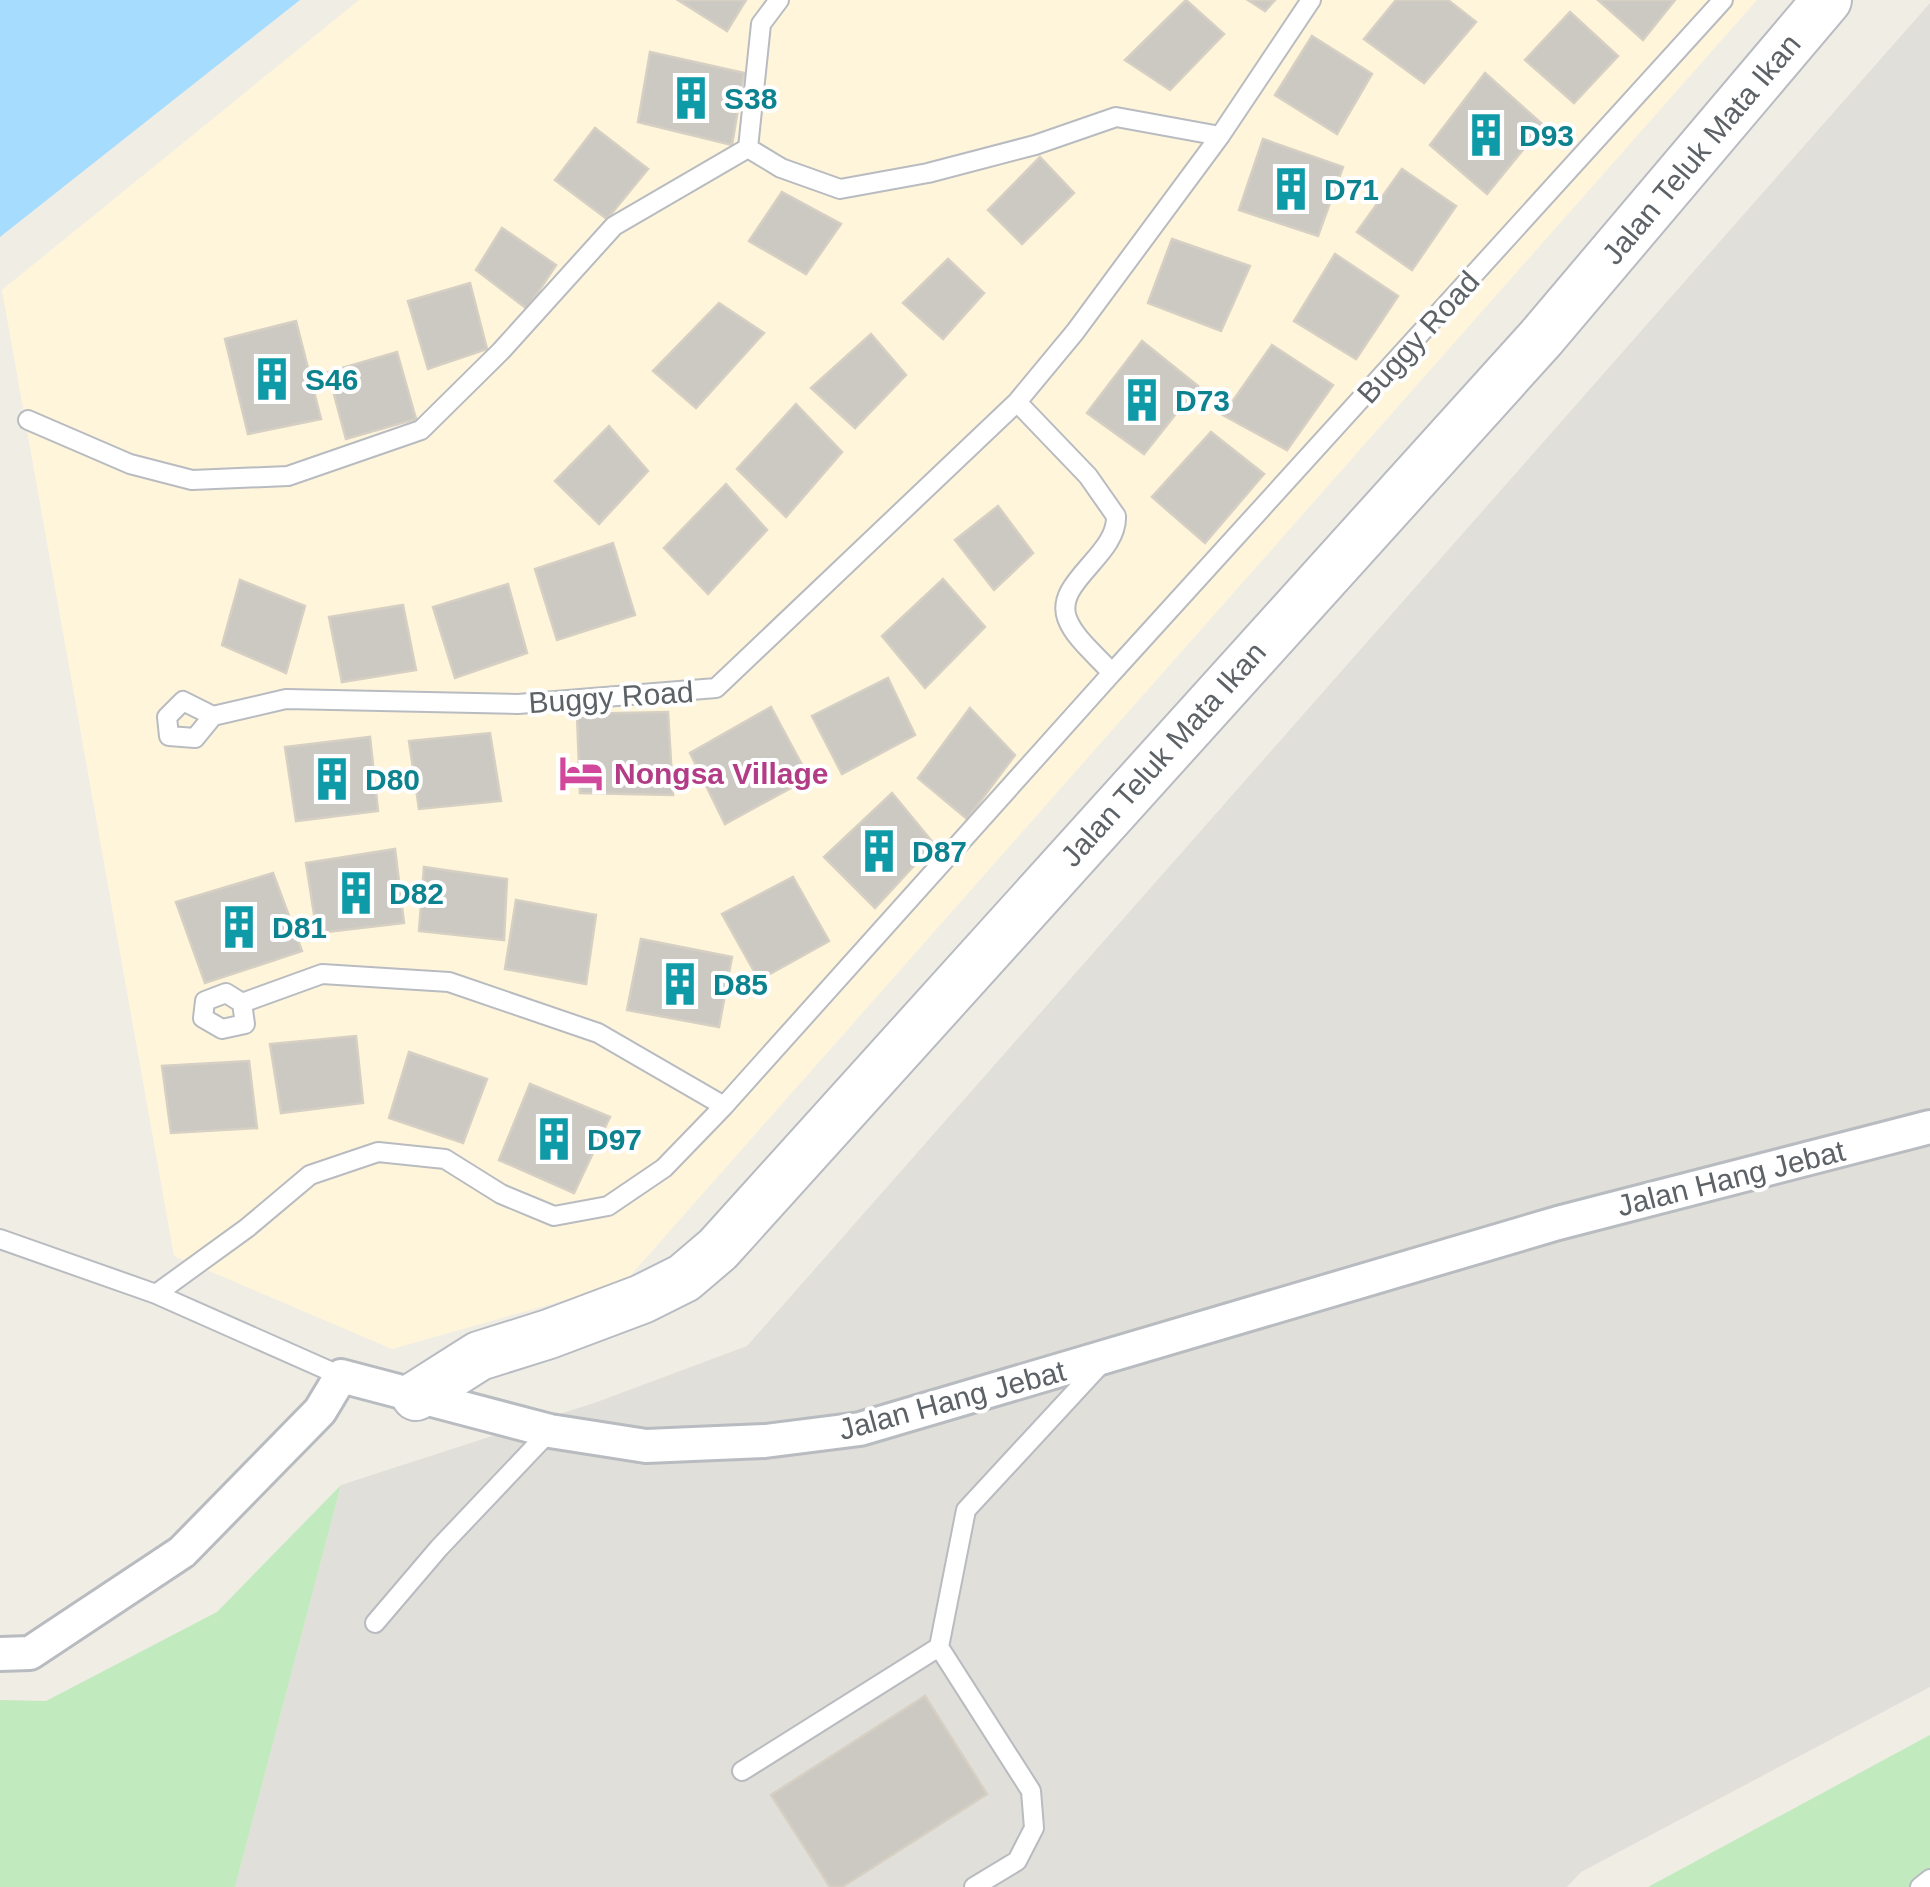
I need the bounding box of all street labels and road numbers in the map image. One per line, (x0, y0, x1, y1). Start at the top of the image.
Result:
street label: Jalan Teluk Mata Ikan (1595, 27, 1807, 271)
street label: Buggy Road (1350, 265, 1486, 409)
street label: Jalan Teluk Mata Ikan (1054, 635, 1272, 873)
street label: Buggy Road (527, 675, 695, 719)
street label: Jalan Hang Jebat (1614, 1134, 1849, 1222)
street label: Jalan Hang Jebat (835, 1354, 1070, 1446)

